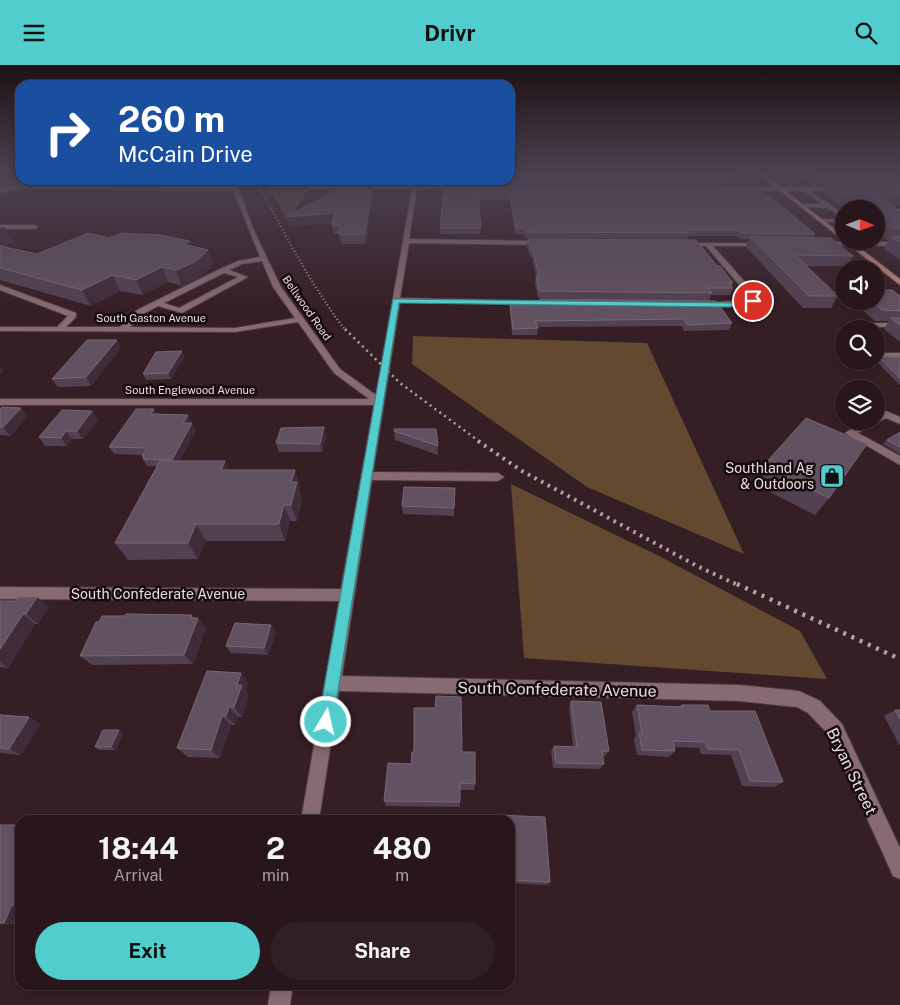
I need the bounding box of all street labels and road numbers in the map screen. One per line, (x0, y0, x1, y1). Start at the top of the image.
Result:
street label: Bellwood Road (280, 273, 334, 343)
street label: South Gaston Avenue (96, 312, 206, 324)
street label: South Englewood Avenue (125, 384, 255, 396)
street label: South Confederate Avenue (71, 586, 245, 602)
street label: South Confederate Avenue (457, 678, 657, 701)
street label: Bryan Street (822, 725, 881, 818)

